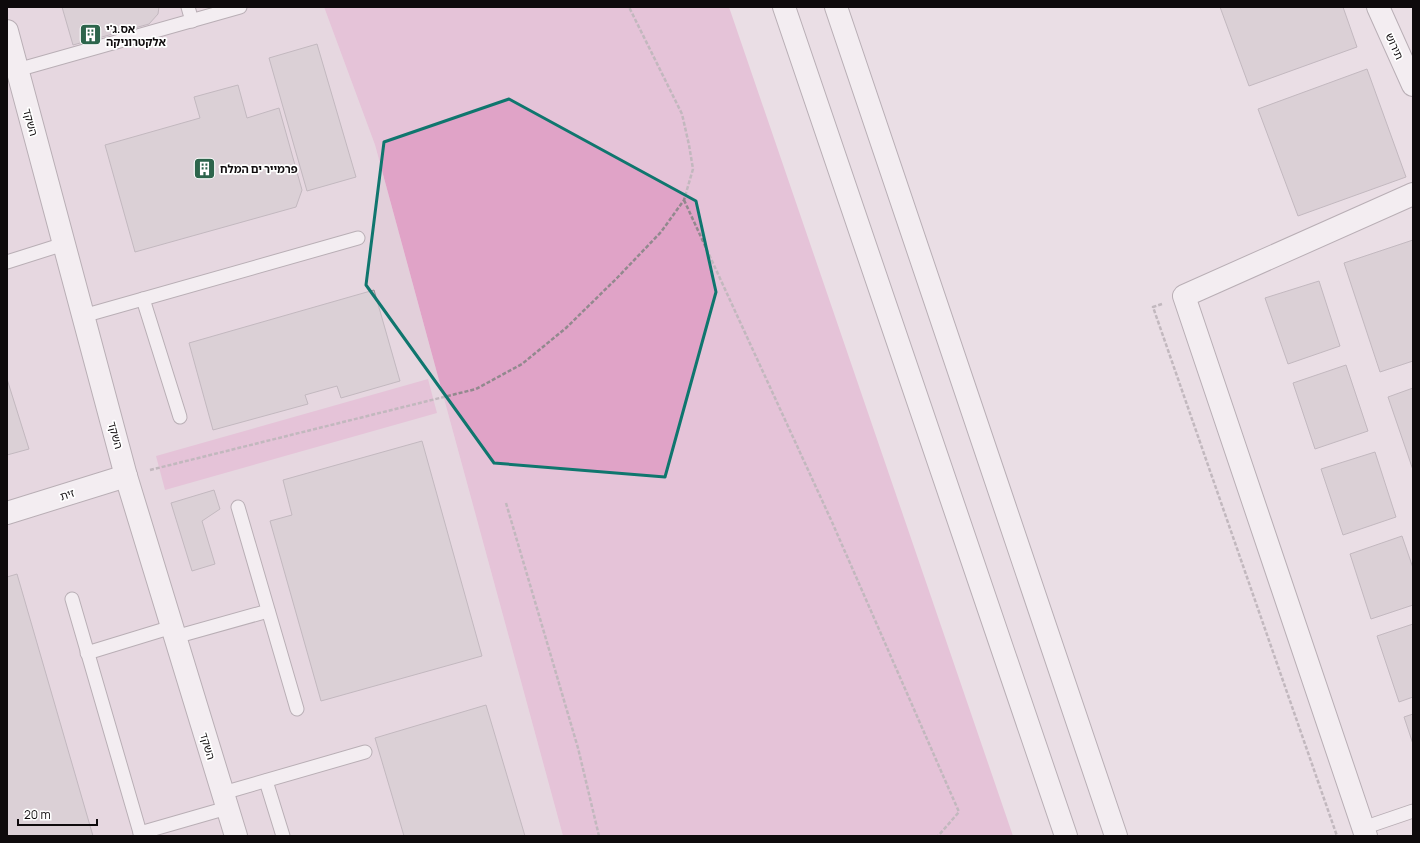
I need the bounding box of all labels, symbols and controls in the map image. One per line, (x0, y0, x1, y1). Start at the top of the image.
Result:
building icon: אס.ג'י אלקטרוניקה (78, 21, 104, 47)
place label: אס.ג'י אלקטרוניקה (106, 21, 167, 49)
street label: תירוש (1383, 30, 1407, 62)
street label: השקד (20, 107, 42, 137)
building icon: פרמייר ים המלח (191, 155, 217, 181)
place label: פרמייר ים המלח (220, 161, 298, 176)
street label: השקד (105, 420, 127, 450)
street label: זית (58, 485, 76, 503)
street label: השקד (197, 731, 219, 762)
scale bar (18, 801, 97, 827)
text: 20 m (24, 806, 51, 823)

